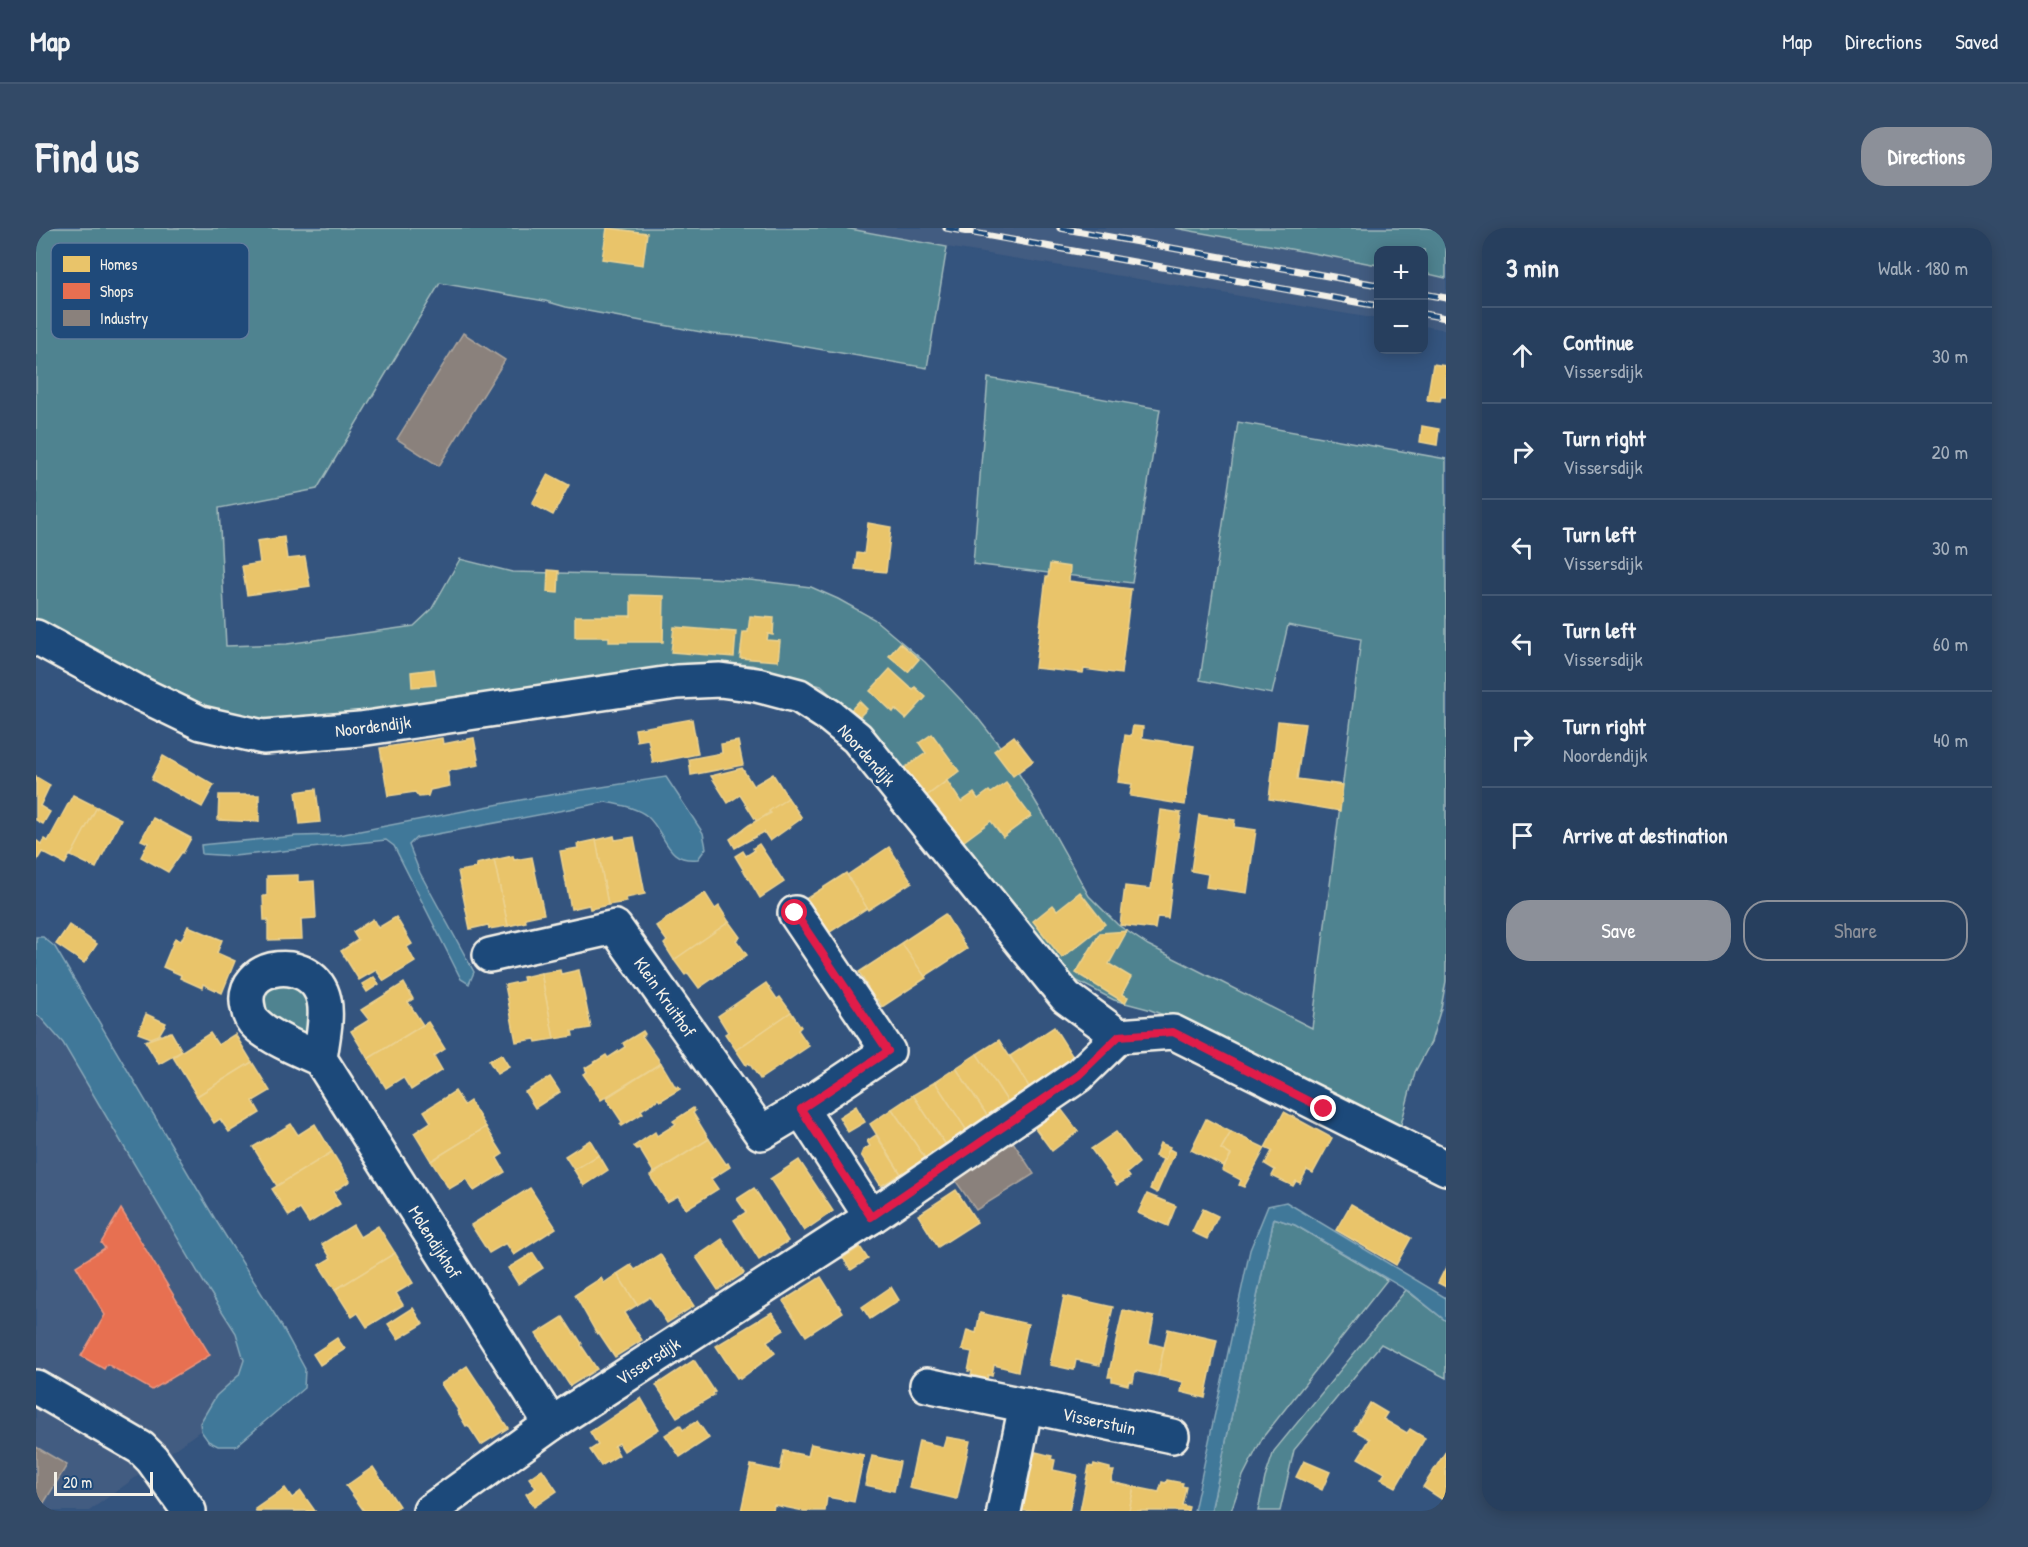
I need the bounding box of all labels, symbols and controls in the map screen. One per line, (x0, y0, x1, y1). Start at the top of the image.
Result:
text: Map (30, 22, 70, 60)
text: Map (1782, 27, 1812, 56)
text: Directions (1845, 27, 1922, 56)
text: Saved (1955, 27, 1998, 56)
button: Directions (1861, 127, 1992, 186)
text: Find us (36, 128, 139, 185)
legend (51, 243, 249, 339)
map controls (1374, 246, 1428, 354)
button: + (1374, 246, 1428, 300)
text: 3 min (1506, 250, 1559, 285)
text: Homes (100, 253, 137, 275)
text: Walk · 180 m (1878, 254, 1968, 281)
text: Shops (100, 280, 134, 302)
button: − (1374, 300, 1428, 354)
text: Industry (100, 307, 148, 329)
text: Continue (1563, 327, 1634, 357)
icon: ahead (1506, 339, 1539, 372)
text: 30 m (1932, 342, 1968, 369)
text: Vissersdijk (1563, 357, 1643, 384)
text: Turn right (1563, 423, 1646, 453)
icon: right (1506, 435, 1539, 468)
text: 20 m (1931, 438, 1968, 465)
text: Vissersdijk (1563, 453, 1643, 480)
text: Turn left (1563, 519, 1636, 549)
icon: left (1506, 531, 1539, 564)
text: 30 m (1932, 534, 1968, 561)
text: Vissersdijk (1563, 549, 1643, 576)
text: Turn left (1563, 615, 1636, 645)
icon: left (1506, 627, 1539, 660)
text: 60 m (1933, 630, 1968, 657)
text: Vissersdijk (1563, 645, 1643, 672)
street label: Noordendijk (334, 709, 413, 743)
text: Turn right (1563, 711, 1646, 741)
street label: Noordendijk (832, 718, 902, 792)
icon: right (1506, 723, 1539, 756)
text: 40 m (1933, 726, 1968, 753)
text: Noordendijk (1563, 741, 1648, 768)
icon: arrive (1506, 819, 1539, 852)
text: Arrive at destination (1563, 820, 1728, 850)
route start (781, 899, 807, 925)
button: Save (1506, 900, 1731, 961)
button: Share (1743, 900, 1968, 961)
street label: Klein Kruithof (628, 952, 702, 1043)
route end (1310, 1095, 1336, 1121)
street label: Molendijkhof (403, 1201, 468, 1284)
street label: Vissersdijk (611, 1331, 685, 1391)
street label: Visserstuin (1060, 1401, 1138, 1441)
scale bar (54, 1469, 153, 1496)
text: 20 m (63, 1471, 92, 1493)

